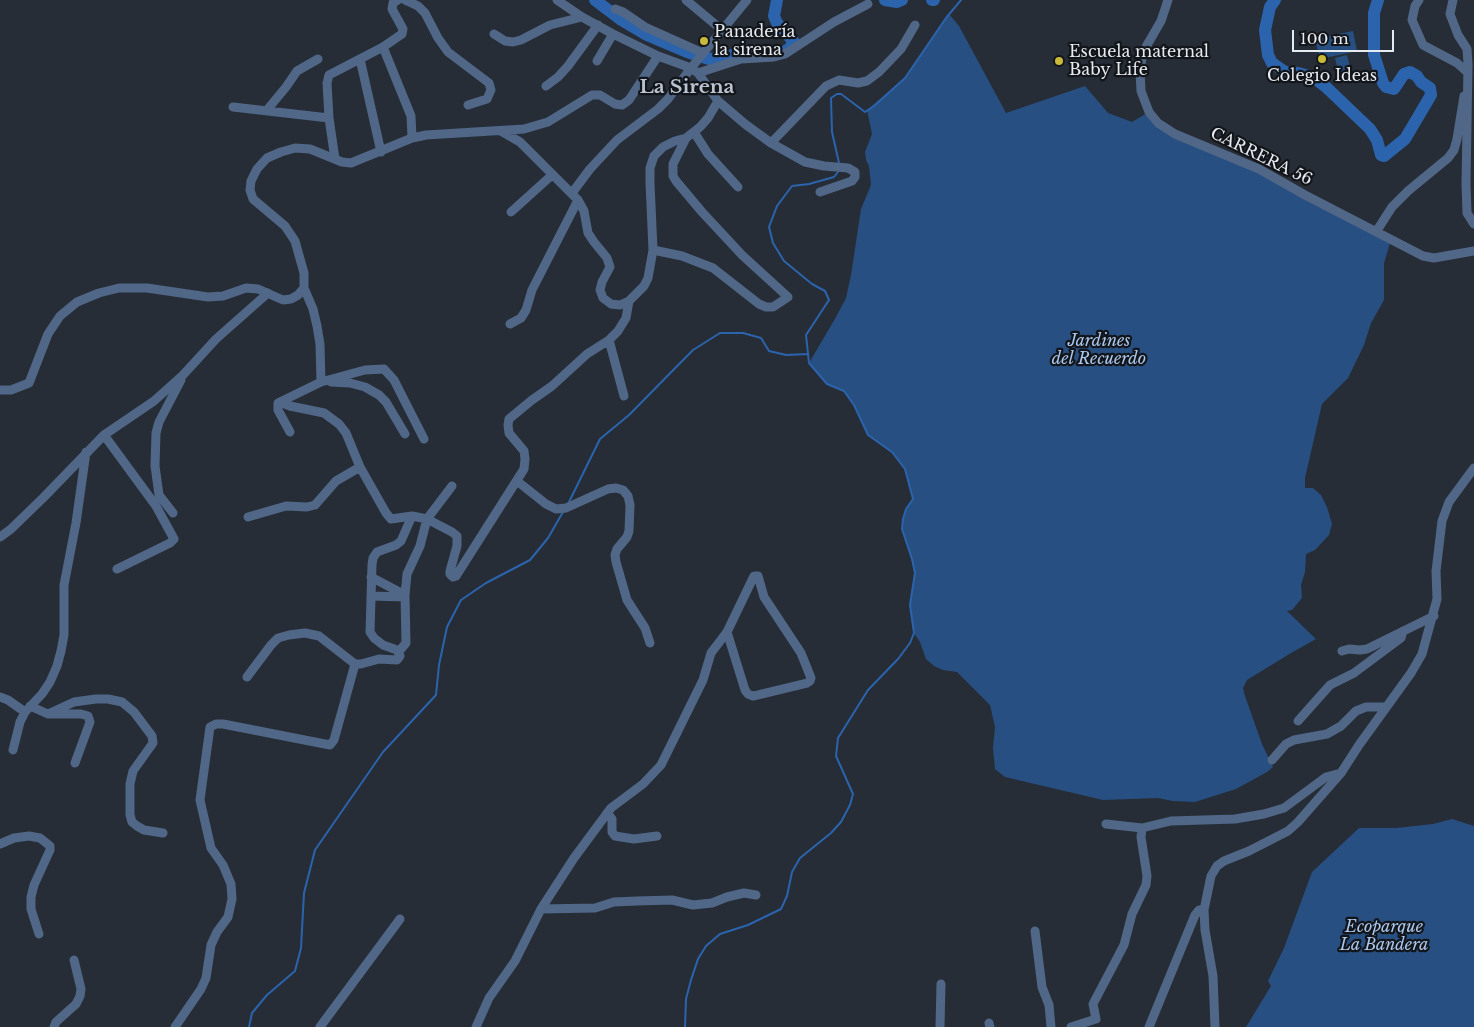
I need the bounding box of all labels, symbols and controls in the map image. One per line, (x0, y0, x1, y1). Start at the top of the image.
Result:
scale bar (1294, 20, 1396, 52)
place label: Panadería la sirena (714, 22, 795, 60)
text: 100 m (1300, 29, 1349, 48)
marker: Panadería la sirena (698, 35, 710, 47)
place label: Escuela maternal Baby Life (1069, 42, 1209, 80)
marker: Colegio Ideas (1316, 53, 1328, 65)
marker: Escuela maternal Baby Life (1053, 55, 1065, 67)
place label: Colegio Ideas (1267, 66, 1377, 86)
district label: La Sirena (640, 77, 734, 99)
street label: CARRERA 56 (1207, 124, 1315, 190)
park label: Jardines del Recuerdo (1052, 331, 1146, 369)
park label: Ecoparque La Bandera (1340, 917, 1428, 955)

